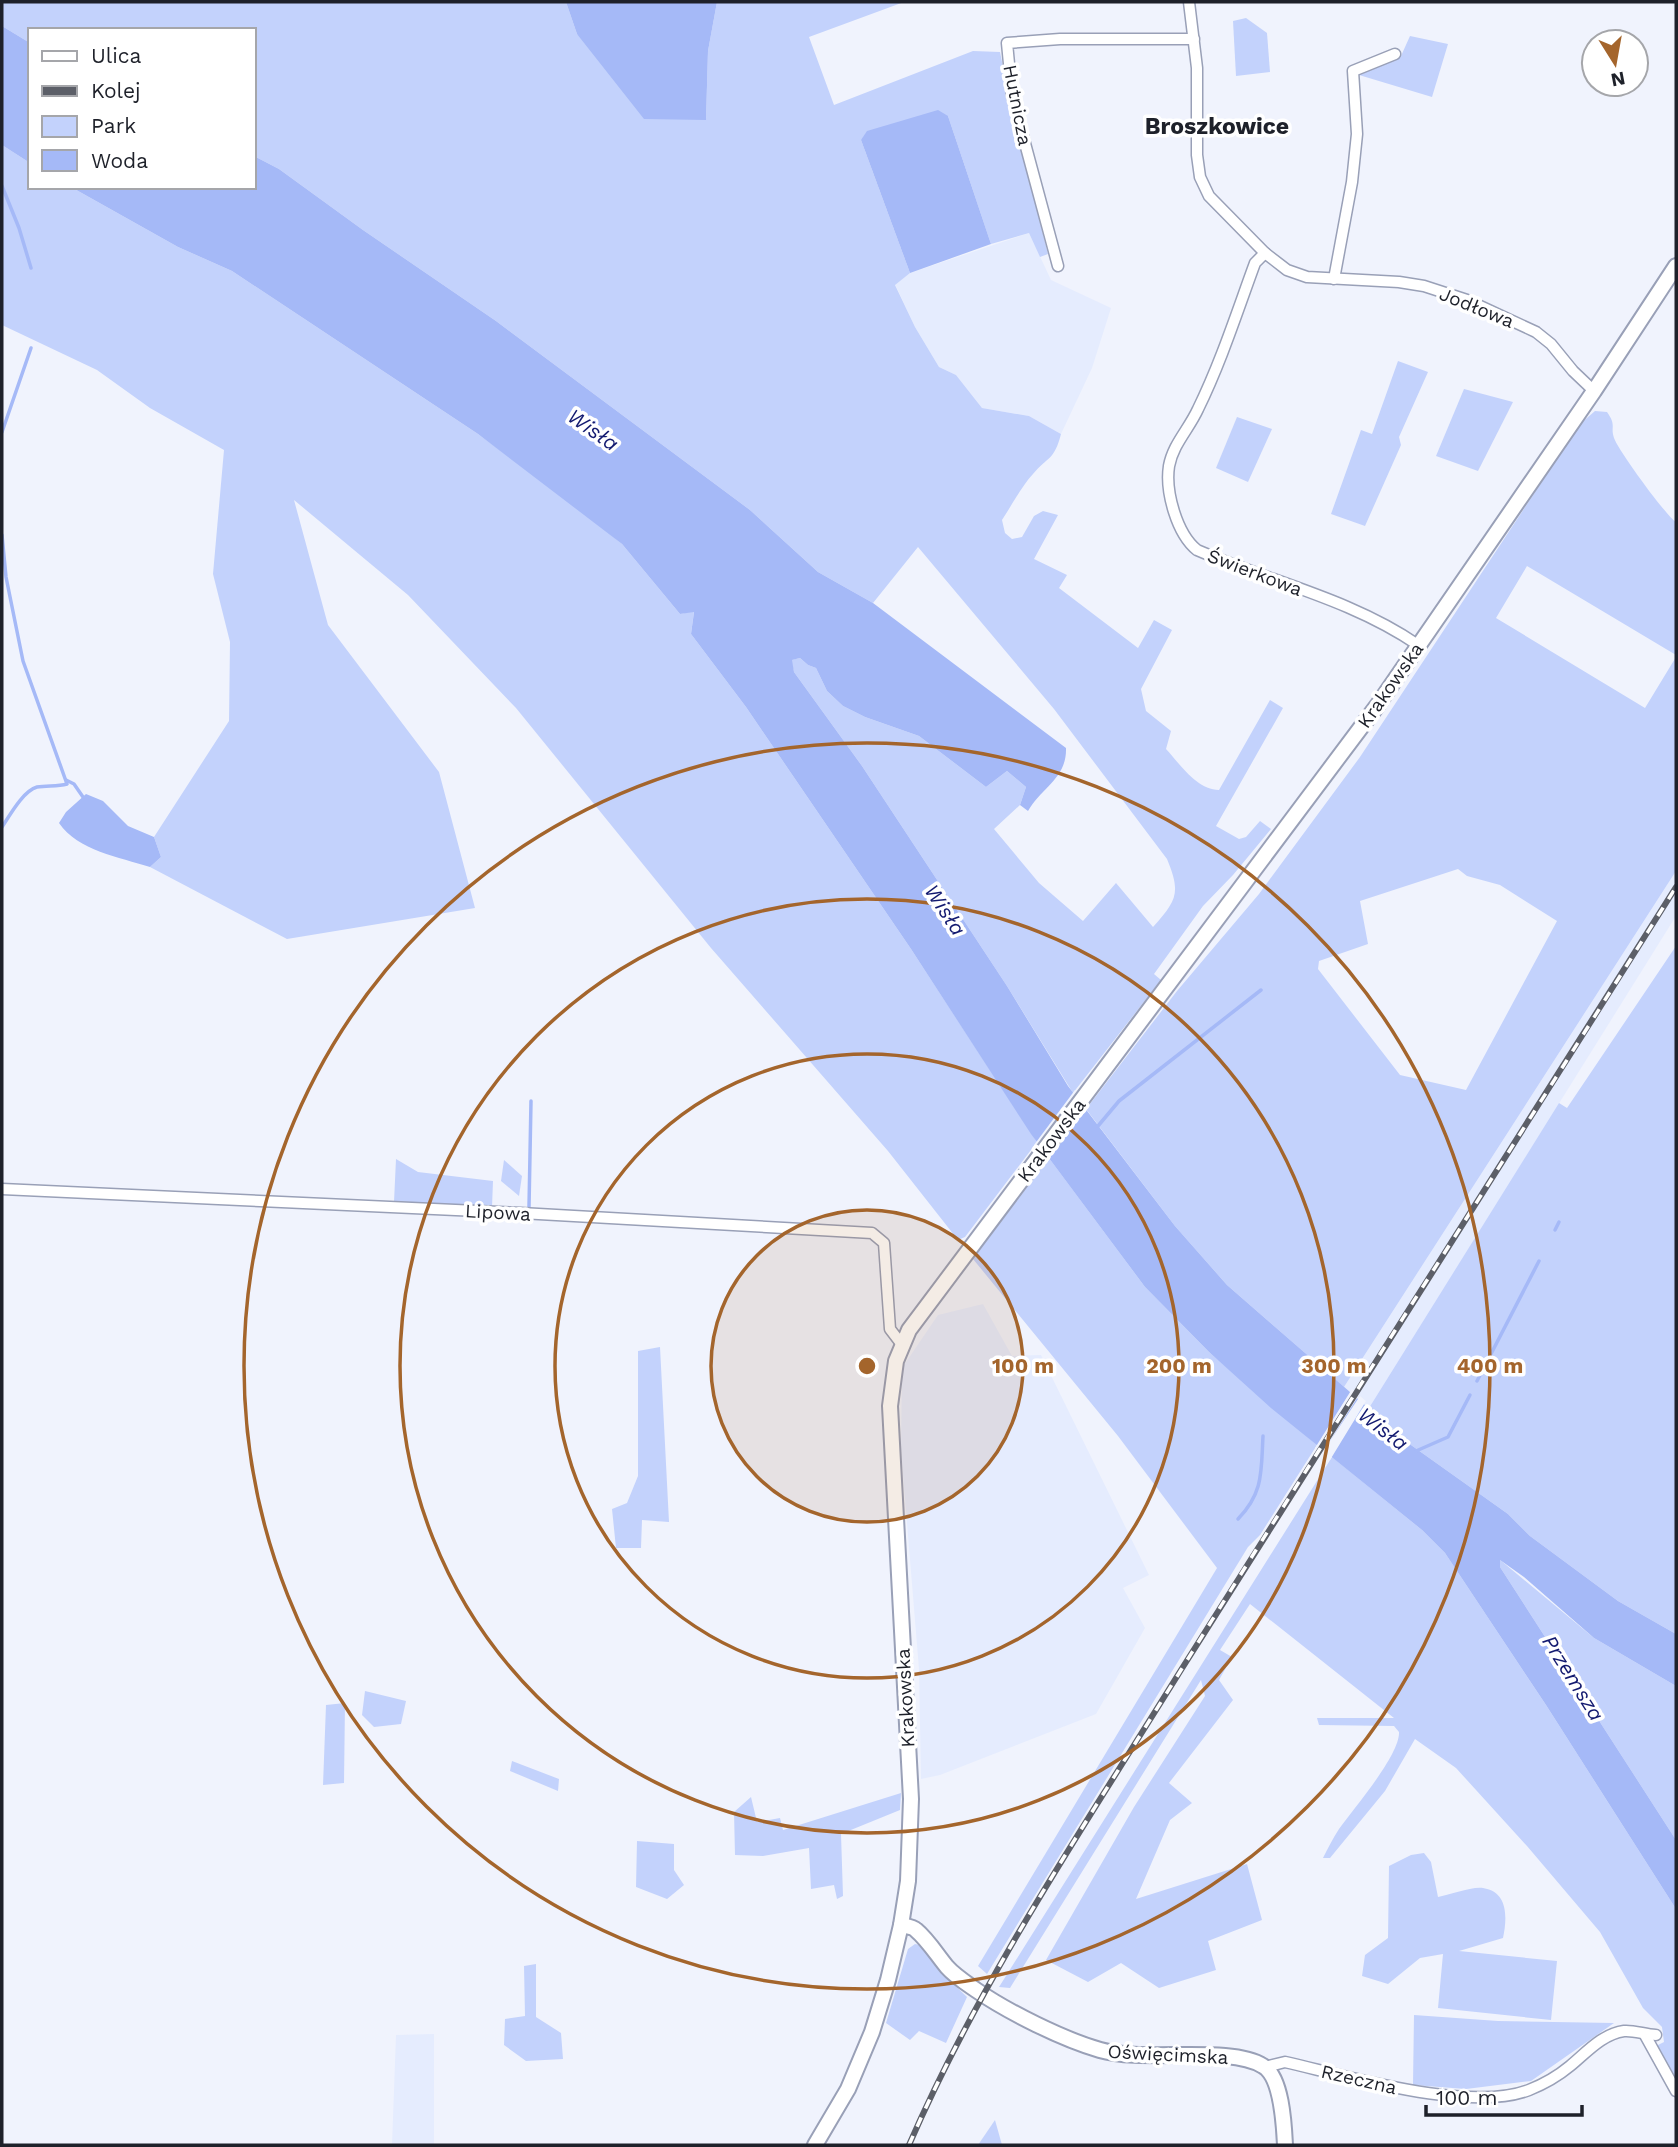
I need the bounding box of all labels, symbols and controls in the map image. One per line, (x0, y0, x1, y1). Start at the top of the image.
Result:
legend (28, 28, 256, 189)
north arrow (1580, 28, 1650, 98)
text: Ulica (91, 43, 142, 68)
street label: Hutnicza (998, 63, 1037, 148)
text: N (1609, 67, 1627, 92)
text: Kolej (91, 78, 141, 103)
text: Park (91, 113, 136, 138)
district label: Broszkowice (1145, 113, 1289, 140)
text: Woda (91, 148, 148, 173)
street label: Jodłowa (1436, 282, 1518, 333)
water label: Wisła (563, 403, 624, 456)
street label: Świerkowa (1204, 544, 1306, 601)
street label: Krakowska (1353, 638, 1428, 733)
water label: Wisła (920, 879, 971, 940)
street label: Krakowska (1012, 1094, 1091, 1187)
street label: Lipowa (464, 1199, 532, 1226)
text: 100 m (992, 1353, 1054, 1378)
text: 200 m (1146, 1353, 1212, 1378)
text: 300 m (1301, 1353, 1367, 1378)
text: 400 m (1457, 1353, 1523, 1378)
centre of rings (855, 1354, 879, 1378)
water label: Wisła (1353, 1401, 1413, 1456)
water label: Przemsza (1537, 1630, 1610, 1725)
street label: Krakowska (891, 1648, 920, 1748)
street label: Oświęcimska (1107, 2040, 1229, 2069)
street label: Rzeczna (1319, 2060, 1399, 2099)
scale bar (1426, 2074, 1582, 2118)
text: 100 m (1436, 2085, 1498, 2110)

